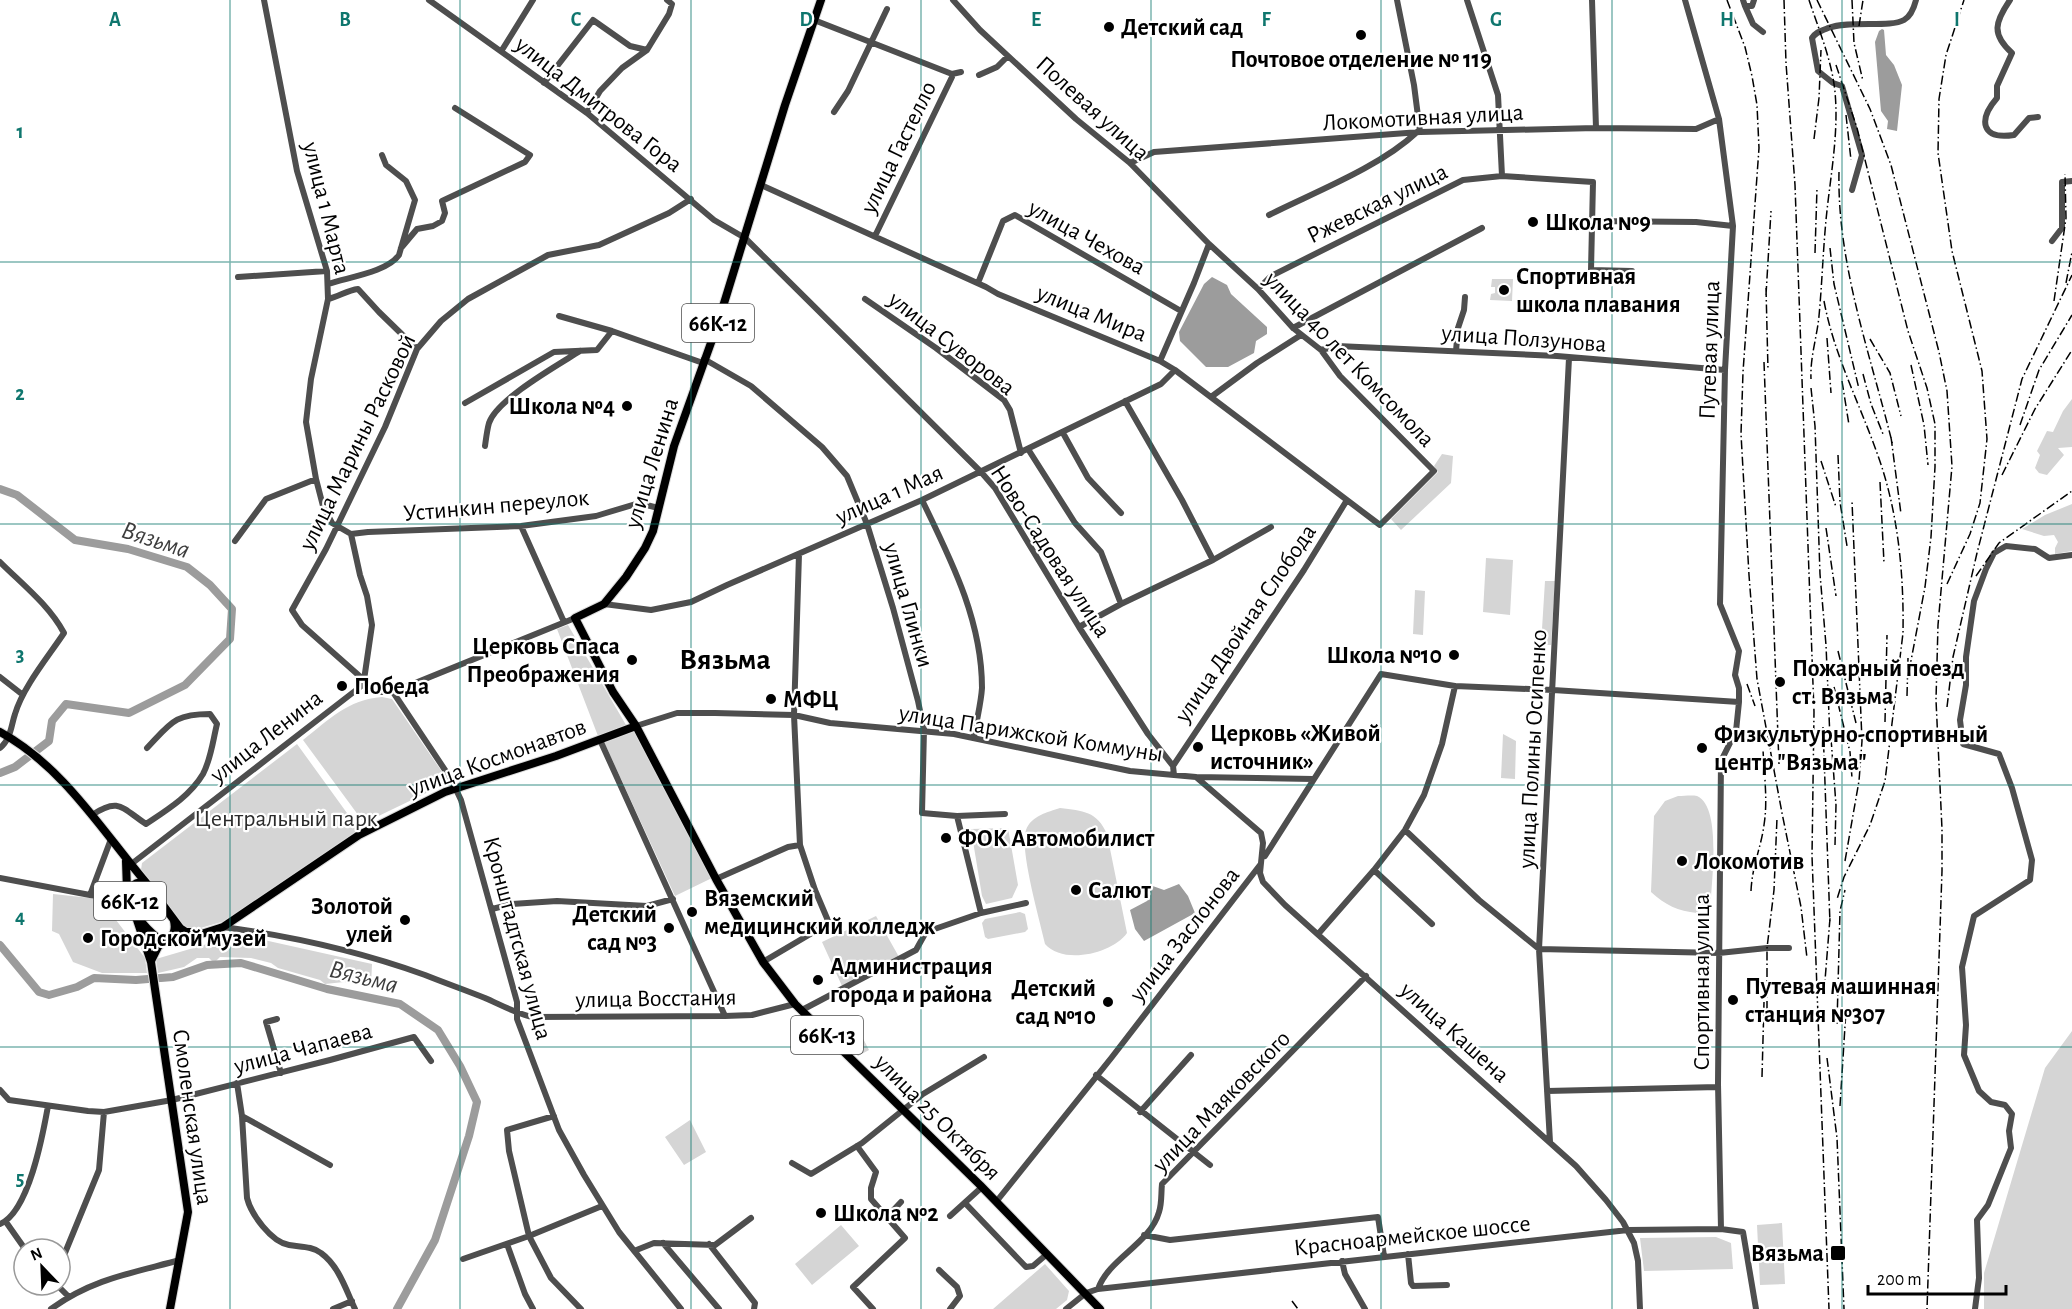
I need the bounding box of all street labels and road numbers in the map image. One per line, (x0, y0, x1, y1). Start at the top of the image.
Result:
street label: улица Дмитрова Гора (510, 32, 686, 177)
street label: Полевая улица (1031, 52, 1154, 166)
street label: улица Гастелло (856, 78, 941, 218)
street label: Локомотивная улица (1322, 101, 1524, 135)
street label: улица 1 Марта (298, 139, 354, 277)
street label: Ржевская улица (1303, 160, 1452, 248)
street label: улица Чехова (1023, 195, 1149, 280)
street label: улица 40 лет Комсомола (1259, 267, 1439, 452)
street label: Путевая улица (1696, 280, 1724, 420)
street label: улица Мира (1032, 281, 1150, 347)
street label: улица Суворова (883, 287, 1019, 400)
road number: 66К-12 (682, 304, 754, 342)
street label: улица Ползунова (1440, 321, 1607, 357)
street label: улица Марины Расковой (295, 331, 421, 555)
street label: улица Ленина (620, 395, 683, 532)
street label: улица 1 Мая (831, 461, 947, 530)
street label: Ново-Садовая улица (986, 461, 1115, 642)
street label: Устинкин переулок (402, 486, 590, 526)
street label: улица Двойная Слобода (1170, 520, 1321, 728)
street label: улица Глинки (878, 539, 937, 670)
street label: улица Полины Осипенко (1515, 629, 1551, 870)
street label: улица Ленина (205, 686, 327, 788)
street label: улица Парижской Коммуны (896, 701, 1165, 767)
street label: улица Космонавтов (404, 715, 589, 802)
street label: Кронштадтская улица (478, 834, 556, 1043)
street label: улица Заслонова (1125, 863, 1244, 1007)
road number: 66К-12 (94, 882, 166, 920)
street label: Спортивная улица (1690, 893, 1714, 1070)
street label: улица Кашена (1395, 977, 1513, 1088)
street label: улица Восстания (574, 986, 737, 1012)
road number: 66К-13 (791, 1016, 863, 1054)
street label: улица Чапаева (231, 1019, 375, 1079)
street label: улица Маяковского (1148, 1026, 1295, 1178)
street label: Смоленская улица (168, 1028, 216, 1207)
street label: улица 25 Октября (869, 1049, 1005, 1185)
street label: Красноармейское шоссе (1293, 1212, 1532, 1260)

